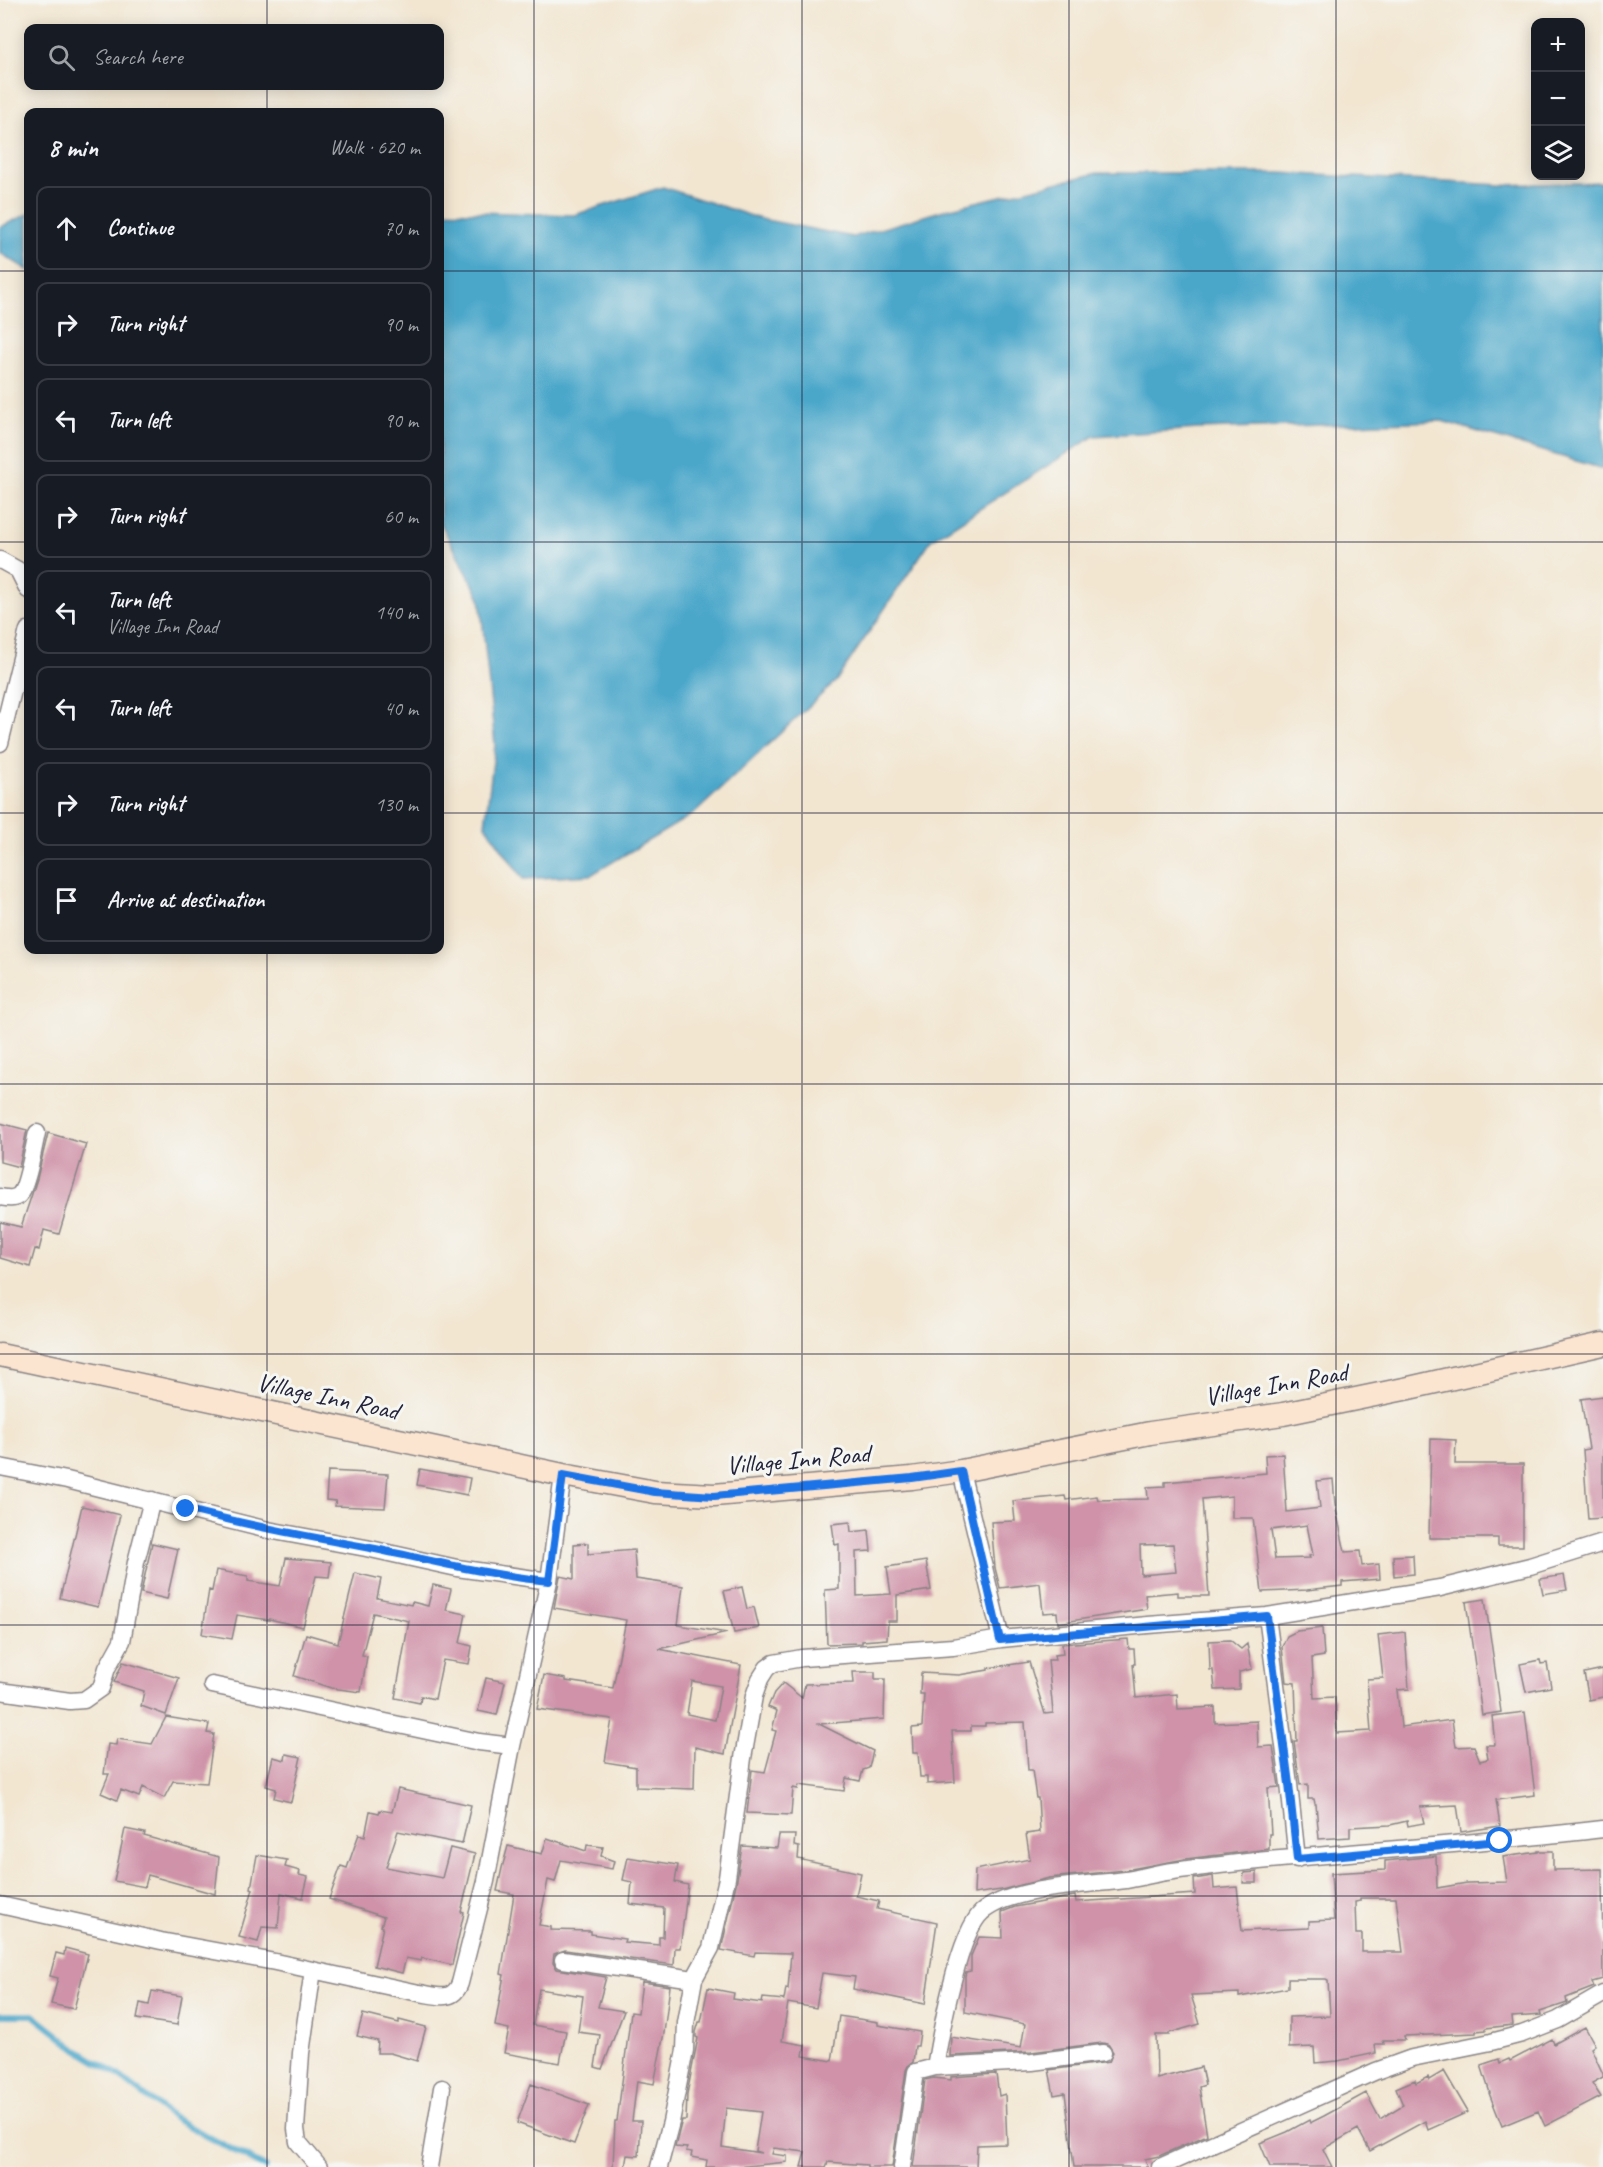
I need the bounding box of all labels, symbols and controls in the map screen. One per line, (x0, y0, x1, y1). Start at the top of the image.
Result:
map controls (1531, 18, 1585, 180)
button: + (1531, 18, 1585, 72)
search box (24, 24, 444, 90)
icon: search (45, 41, 78, 74)
text: Search here (93, 43, 183, 71)
button: − (1531, 72, 1585, 126)
button: layers (1531, 126, 1585, 180)
text: 8 min (48, 131, 98, 164)
text: Walk · 620 m (330, 135, 420, 160)
icon: ahead (50, 212, 83, 245)
text: Continue (107, 214, 173, 242)
text: 70 m (384, 216, 418, 241)
icon: right (50, 308, 83, 341)
text: Turn right (107, 310, 184, 338)
text: 90 m (384, 312, 418, 337)
icon: left (50, 404, 83, 437)
text: Turn left (107, 406, 171, 434)
text: 90 m (384, 408, 418, 433)
icon: right (50, 500, 83, 533)
text: Turn right (107, 502, 184, 530)
text: 60 m (384, 504, 418, 529)
text: Turn left (107, 586, 171, 614)
icon: left (50, 596, 83, 629)
text: 140 m (375, 600, 418, 625)
text: Village Inn Road (107, 614, 218, 639)
icon: left (50, 692, 83, 725)
text: Turn left (107, 694, 171, 722)
text: 40 m (384, 696, 418, 721)
icon: right (50, 788, 83, 821)
text: Turn right (107, 790, 184, 818)
text: 130 m (375, 792, 418, 817)
icon: arrive (50, 884, 83, 917)
text: Arrive at destination (107, 886, 264, 914)
street label: Village Inn Road (1202, 1355, 1354, 1413)
street label: Village Inn Road (254, 1365, 406, 1428)
street label: Village Inn Road (725, 1436, 875, 1482)
route end (172, 1495, 198, 1521)
route start (1486, 1827, 1512, 1853)

